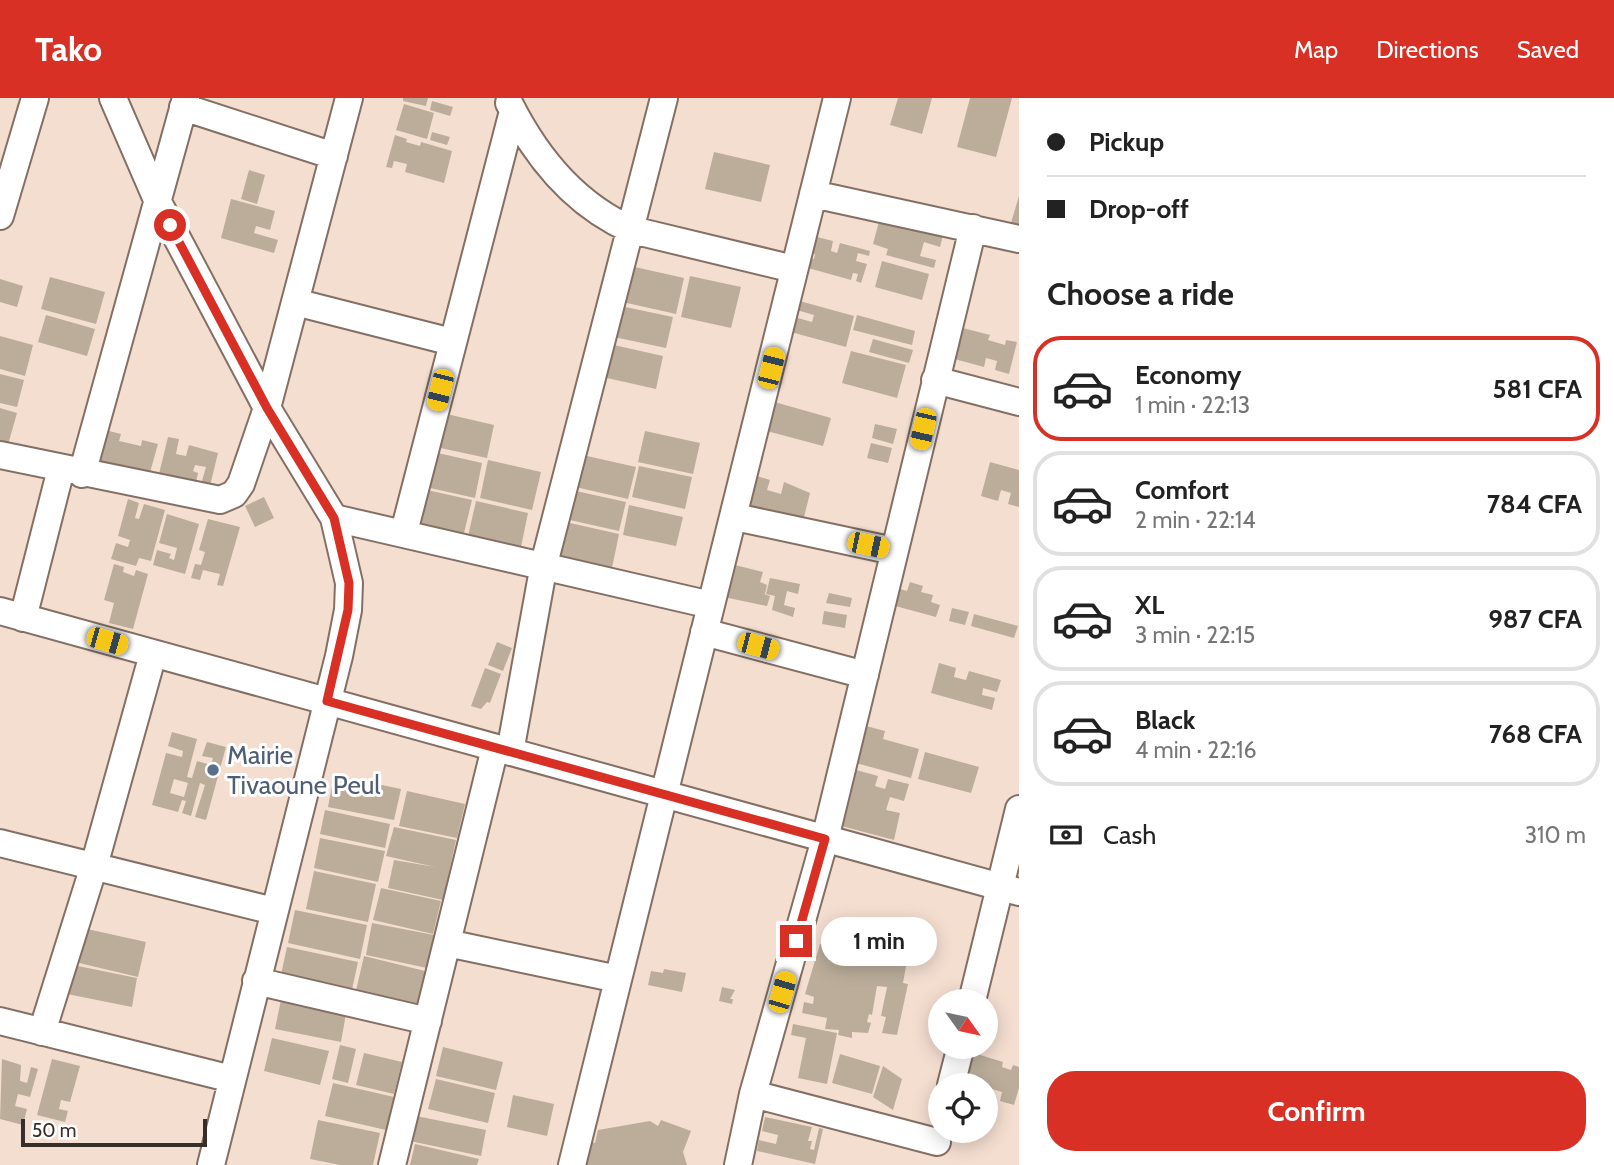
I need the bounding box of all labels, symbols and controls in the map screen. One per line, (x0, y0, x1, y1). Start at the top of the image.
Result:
text: Tako (35, 29, 102, 69)
text: Map (1294, 35, 1338, 64)
text: Directions (1376, 35, 1479, 64)
text: Saved (1517, 35, 1579, 64)
text: Pickup (1089, 126, 1164, 158)
text: Drop-off (1089, 193, 1189, 225)
route start (154, 209, 186, 241)
text: Choose a ride (1047, 274, 1234, 313)
car (756, 345, 787, 391)
icon: car (1051, 357, 1114, 420)
text: Economy (1135, 359, 1241, 391)
car (425, 367, 456, 413)
text: 581 CFA (1493, 373, 1582, 405)
text: 1 min · 22:13 (1135, 391, 1250, 419)
car (909, 406, 938, 452)
icon: car (1051, 472, 1114, 535)
text: Comfort (1135, 474, 1229, 506)
text: 784 CFA (1487, 488, 1582, 520)
text: 2 min · 22:14 (1135, 506, 1256, 534)
car (846, 530, 891, 560)
icon: car (1051, 587, 1114, 650)
text: XL (1135, 589, 1164, 621)
text: 987 CFA (1488, 603, 1582, 635)
text: 3 min · 22:15 (1135, 621, 1255, 649)
car (84, 625, 131, 657)
car (735, 630, 782, 662)
icon: car (1051, 702, 1114, 765)
text: Black (1135, 704, 1195, 736)
text: 768 CFA (1489, 718, 1582, 750)
text: 4 min · 22:16 (1135, 736, 1257, 764)
place label: Mairie Tivaoune Peul (227, 739, 380, 801)
marker: Mairie Tivaoune Peul (205, 762, 221, 778)
icon: cash (1047, 816, 1085, 854)
text: Cash (1103, 819, 1156, 851)
text: 310 m (1525, 821, 1586, 849)
callout: 1 min (820, 916, 936, 966)
route end (780, 925, 812, 957)
text: 1 min (853, 927, 905, 955)
car (767, 969, 798, 1015)
north arrow (928, 989, 998, 1059)
map controls (928, 989, 998, 1143)
button: Confirm (1047, 1071, 1586, 1151)
button: locate (928, 1073, 998, 1143)
scale bar (21, 1116, 206, 1148)
text: 50 m (32, 1119, 76, 1142)

